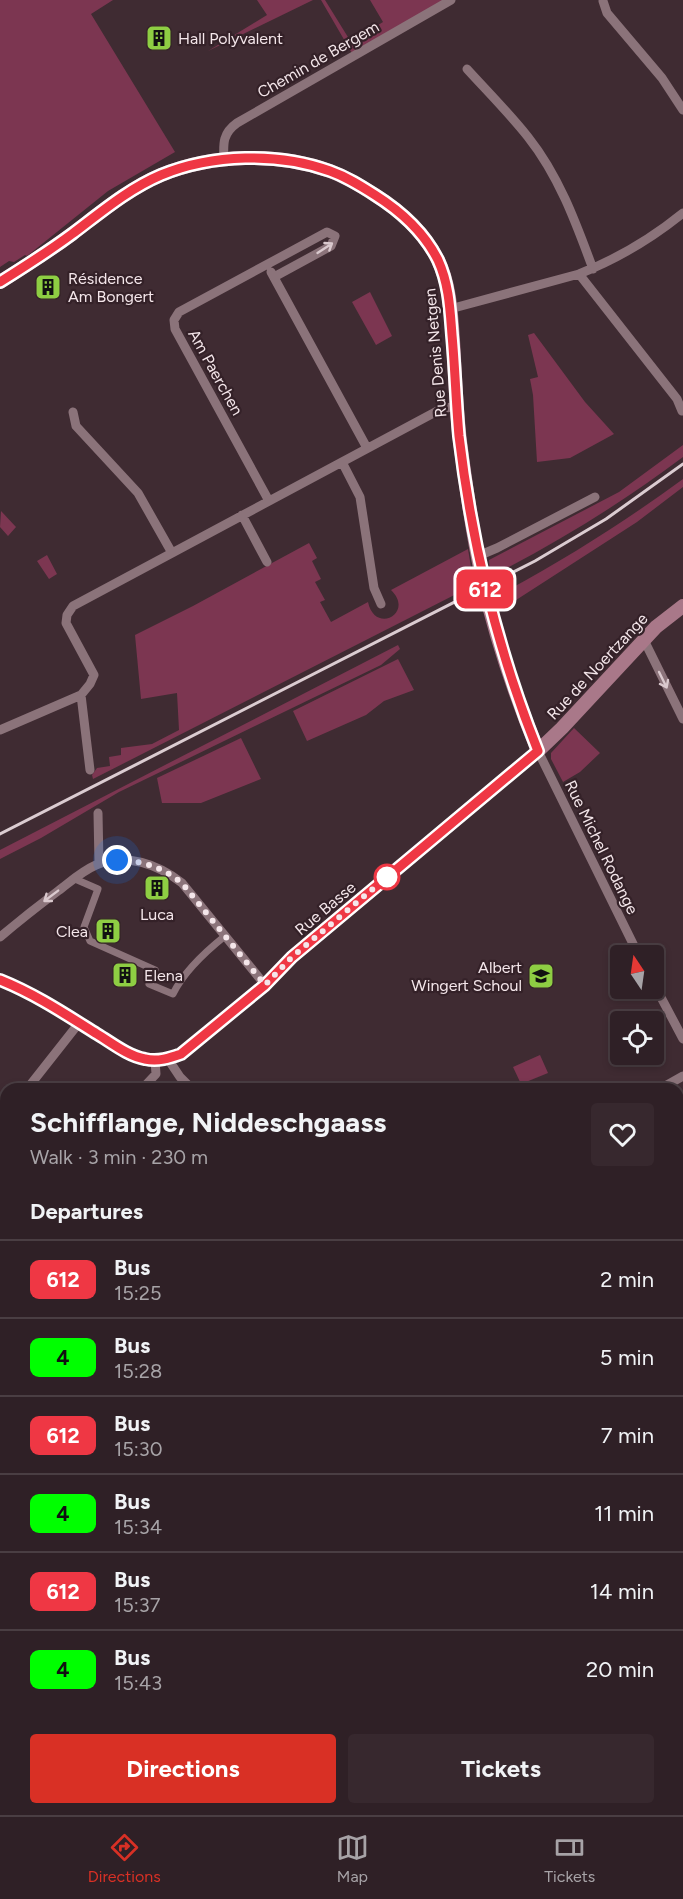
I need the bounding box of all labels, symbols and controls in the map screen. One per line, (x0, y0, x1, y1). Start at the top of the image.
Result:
street label: Chemin de Bergem (254, 17, 382, 102)
building icon: Hall Polyvalent (144, 23, 174, 53)
place label: Hall Polyvalent (178, 29, 283, 48)
one-way arrow (316, 242, 333, 255)
place label: Résidence Am Bongert (68, 269, 154, 306)
building icon: Résidence Am Bongert (33, 272, 63, 302)
street label: Rue Denis Netgen (420, 287, 451, 418)
street label: Am Paerchen (184, 326, 247, 418)
line badge: 612 (450, 570, 520, 608)
text: 612 (468, 577, 502, 602)
street label: Rue de Noertzange (543, 609, 652, 724)
one-way arrow (658, 670, 670, 688)
street label: Rue Michel Rodange (561, 777, 642, 917)
your location (102, 845, 132, 875)
unlabelled marker (374, 864, 400, 890)
building icon: Luca (142, 873, 172, 903)
street label: Rue Basse (291, 877, 360, 939)
one-way arrow (43, 890, 59, 903)
place label: Luca (140, 905, 174, 924)
building icon: Clea (93, 916, 123, 946)
place label: Clea (56, 922, 88, 941)
north arrow (610, 945, 664, 999)
map controls (610, 945, 664, 1065)
place label: Albert Wingert Schoul (411, 958, 522, 995)
building icon: Elena (110, 960, 140, 990)
school or university icon: Albert Wingert Schoul (526, 961, 556, 991)
place label: Elena (144, 966, 183, 985)
button: locate (610, 1011, 664, 1065)
button: heart (591, 1103, 654, 1166)
text: Schifflange, Niddeschgaass (30, 1105, 386, 1139)
text: Walk · 3 min · 230 m (30, 1145, 208, 1169)
text: Departures (30, 1198, 143, 1225)
text: Bus (114, 1254, 150, 1281)
text: 2 min (600, 1266, 654, 1293)
text: 612 (46, 1267, 80, 1292)
text: 15:25 (114, 1281, 162, 1305)
text: Bus (114, 1332, 150, 1359)
text: 5 min (600, 1344, 654, 1371)
text: 4 (56, 1345, 70, 1370)
text: 15:28 (114, 1359, 162, 1383)
text: Bus (114, 1410, 150, 1437)
text: 7 min (601, 1422, 654, 1449)
text: 612 (46, 1423, 80, 1448)
text: 15:30 (114, 1437, 163, 1461)
text: Bus (114, 1488, 150, 1515)
text: 11 min (594, 1500, 654, 1527)
text: 4 (56, 1501, 70, 1526)
text: 15:34 (114, 1515, 162, 1539)
text: Bus (114, 1566, 150, 1593)
text: 14 min (590, 1578, 654, 1605)
text: 612 (46, 1579, 80, 1604)
text: 15:37 (114, 1593, 160, 1617)
text: Bus (114, 1644, 150, 1671)
text: 20 min (586, 1656, 654, 1683)
text: 4 (56, 1657, 70, 1682)
text: 15:43 (114, 1671, 162, 1695)
button: Directions (30, 1734, 336, 1803)
button: Tickets (348, 1734, 654, 1803)
tab: Directions (88, 1831, 161, 1886)
tab: Map (336, 1831, 369, 1886)
tab: Tickets (544, 1831, 595, 1886)

